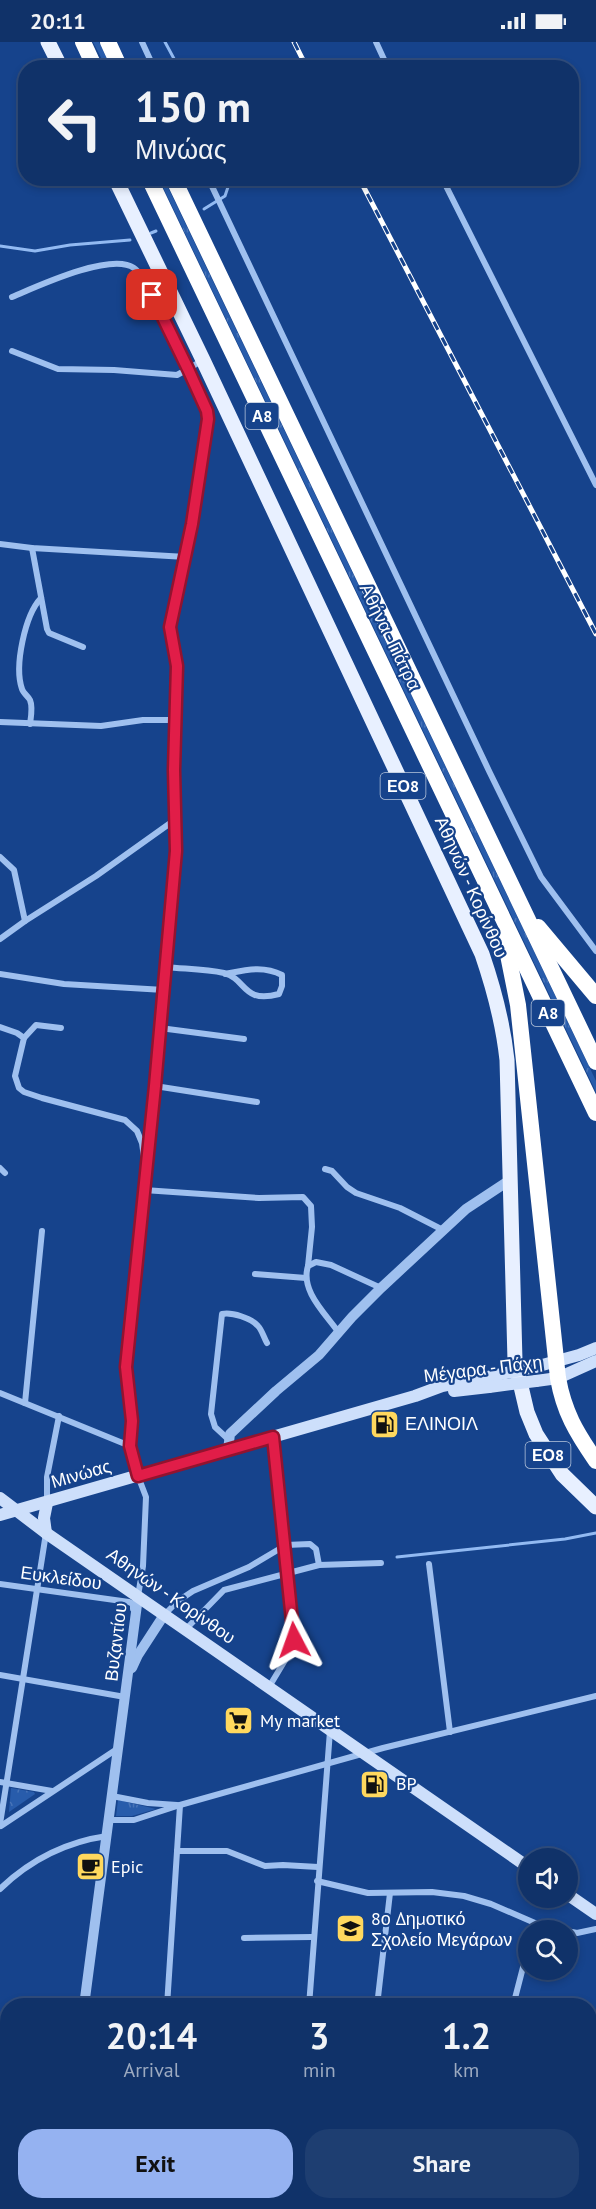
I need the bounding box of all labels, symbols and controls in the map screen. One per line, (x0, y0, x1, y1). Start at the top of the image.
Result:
text: 20:11 (30, 7, 86, 35)
text: 150 m (135, 79, 251, 134)
icon: left (36, 84, 114, 162)
text: Μινώας (135, 132, 227, 166)
pin (126, 269, 177, 320)
icon: arrive (135, 278, 168, 311)
road number: Α8 (246, 403, 278, 429)
street label: Αθήνα - Πάτρα (355, 580, 426, 694)
road number: ΕΟ8 (380, 773, 426, 799)
street label: Αθηνών - Κορίνθου (430, 813, 513, 961)
road number: Α8 (532, 1000, 564, 1026)
street label: Μέγαρα - Πάχη (422, 1350, 543, 1387)
fuel station icon: ΕΛΙΝΟΙΛ (368, 1408, 400, 1440)
place label: ΕΛΙΝΟΙΛ (405, 1412, 478, 1435)
road number: ΕΟ8 (526, 1442, 570, 1468)
street label: Μινώας (48, 1454, 114, 1493)
street label: Αθηνών - Κορίνθου (102, 1543, 240, 1649)
street label: Ευκλείδου (19, 1560, 103, 1595)
street label: Βυζαντίου (99, 1601, 132, 1683)
position arrow (262, 1608, 326, 1672)
supermarket icon: My market (223, 1705, 255, 1737)
place label: My market (260, 1709, 340, 1732)
fuel station icon: BP (359, 1768, 391, 1800)
place label: BP (396, 1772, 417, 1795)
map controls (518, 1848, 578, 1980)
button: sound (518, 1848, 578, 1908)
cafe icon: Epic (74, 1851, 106, 1883)
place label: Epic (111, 1855, 143, 1878)
place label: 8ο Δημοτικό Σχολείο Μεγάρων (371, 1907, 512, 1951)
school or university icon: 8ο Δημοτικό Σχολείο Μεγάρων (334, 1913, 366, 1945)
button: search (518, 1920, 578, 1980)
text: 20:14 (106, 2012, 197, 2059)
text: 3 (309, 2012, 330, 2059)
text: 1.2 (441, 2012, 491, 2059)
text: Arrival (123, 2057, 180, 2083)
text: min (303, 2057, 336, 2083)
text: km (453, 2057, 479, 2083)
button: Exit (18, 2129, 293, 2198)
button: Share (305, 2129, 579, 2198)

